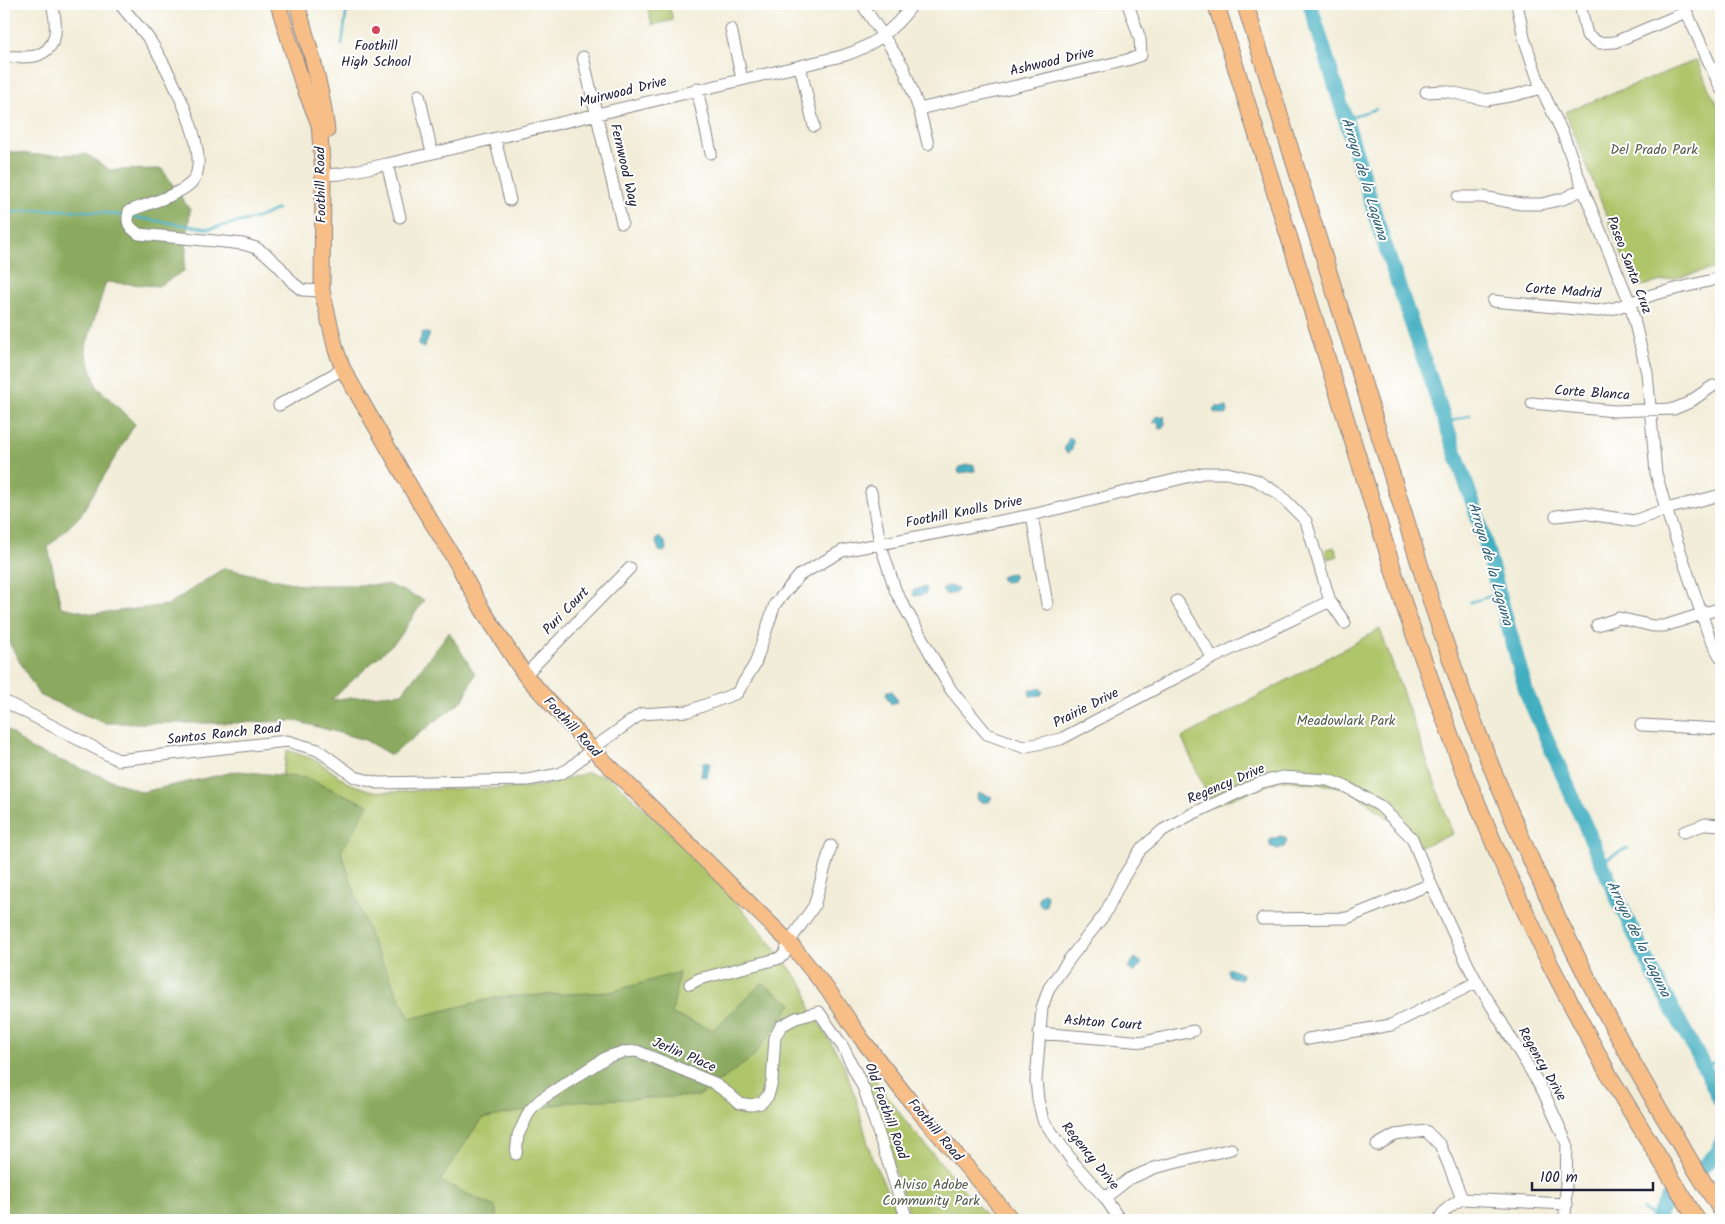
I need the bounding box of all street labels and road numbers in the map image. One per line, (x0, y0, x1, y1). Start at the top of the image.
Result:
street label: Ashwood Drive (1008, 41, 1097, 82)
street label: Muirwood Drive (577, 70, 670, 114)
street label: Fernwood Way (604, 121, 644, 209)
street label: Foothill Road (309, 145, 333, 224)
street label: Paseo Santa Cruz (1600, 213, 1658, 317)
street label: Corte Madrid (1524, 277, 1603, 305)
street label: Corte Blanca (1553, 379, 1631, 407)
street label: Foothill Knolls Drive (904, 490, 1025, 534)
street label: Puri Court (537, 582, 595, 640)
street label: Prairie Drive (1049, 682, 1123, 734)
street label: Foothill Road (538, 691, 607, 763)
street label: Santos Ranch Road (166, 717, 283, 751)
street label: Regency Drive (1184, 757, 1269, 810)
street label: Ashton Court (1063, 1009, 1143, 1037)
street label: Regency Drive (1512, 1023, 1572, 1106)
street label: Jerlin Place (649, 1032, 720, 1079)
street label: Old Foothill Road (858, 1060, 914, 1163)
street label: Foothill Road (902, 1094, 969, 1167)
street label: Regency Drive (1055, 1117, 1125, 1196)

